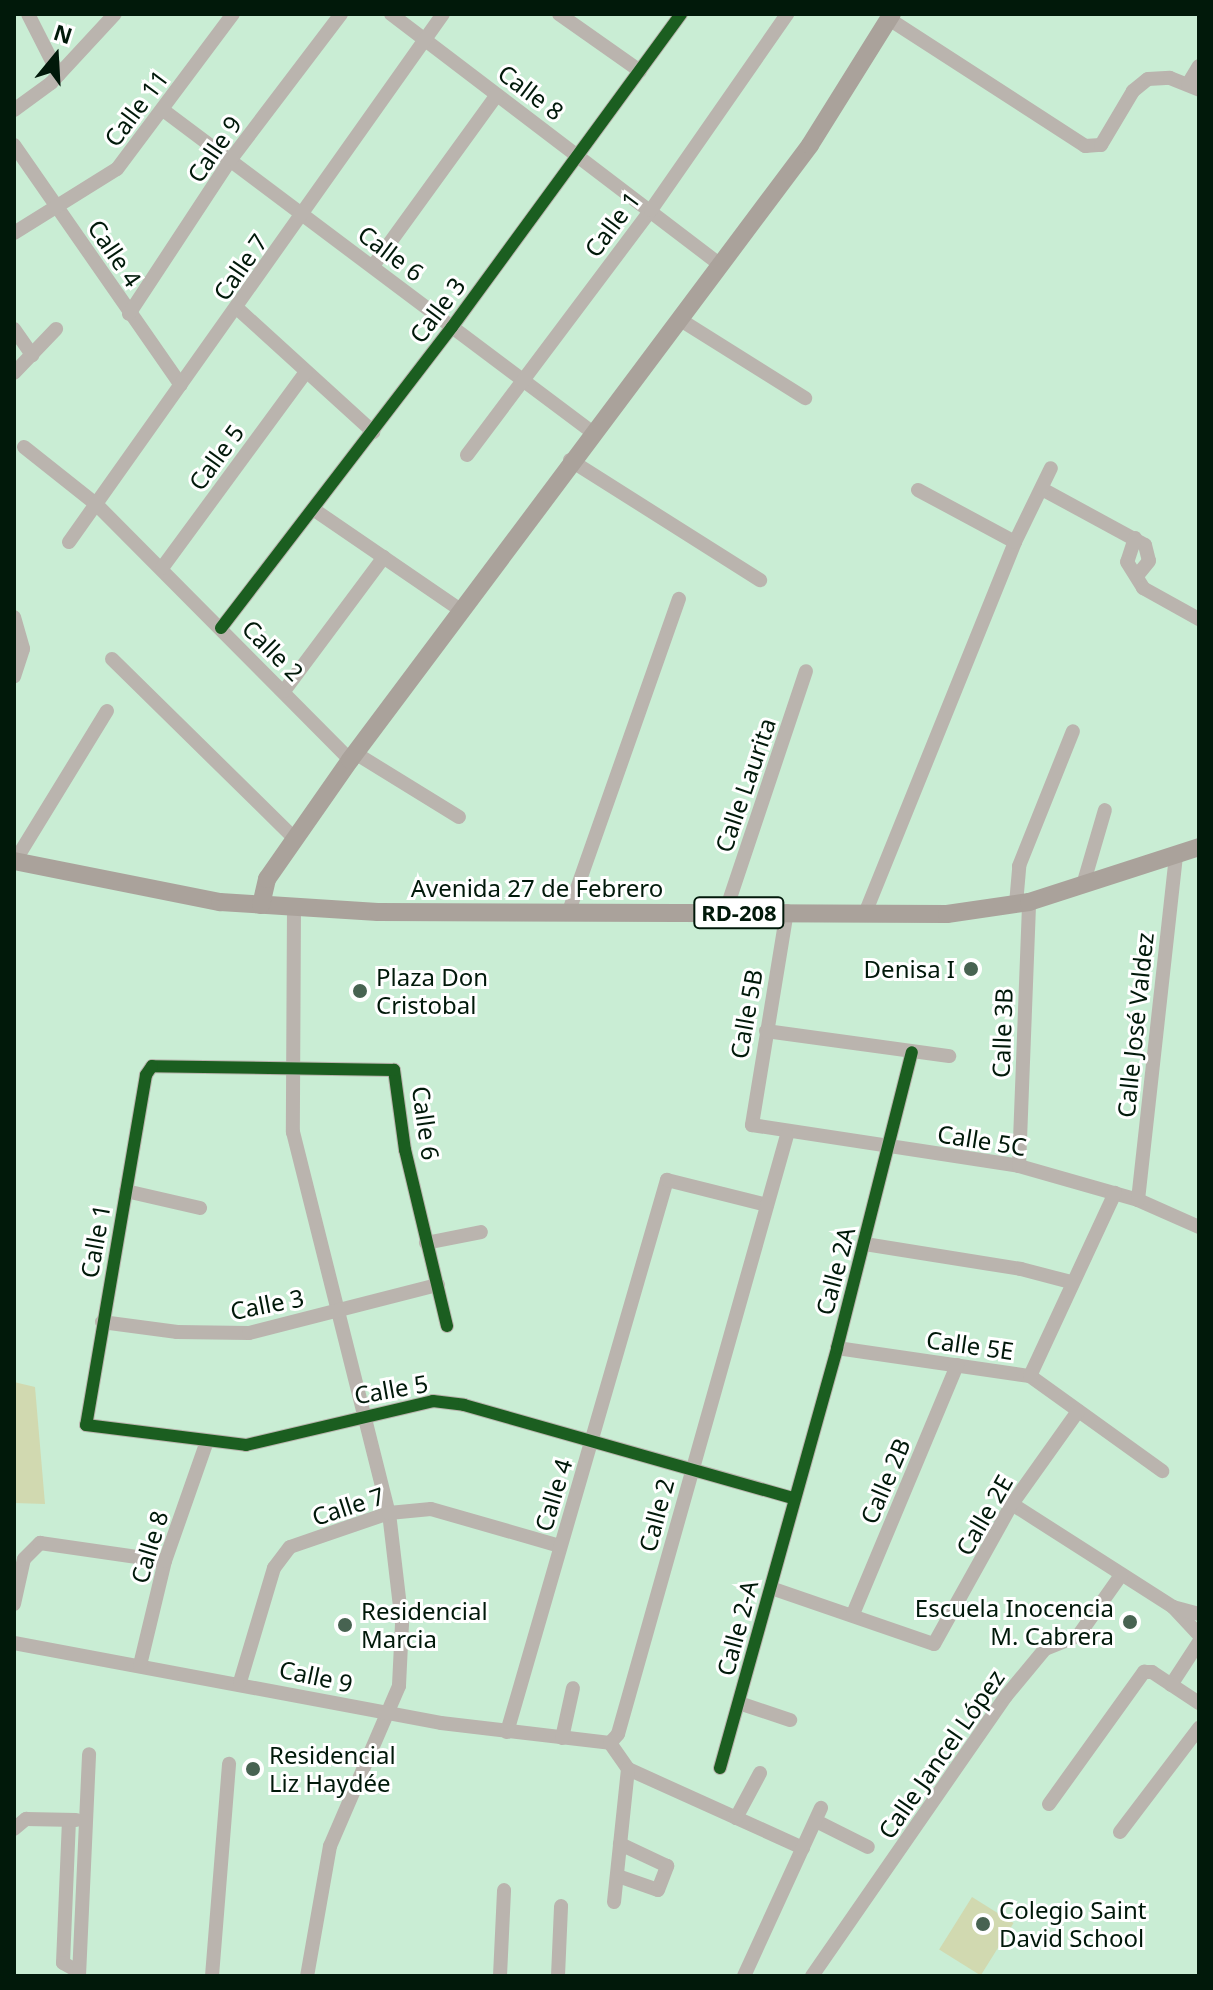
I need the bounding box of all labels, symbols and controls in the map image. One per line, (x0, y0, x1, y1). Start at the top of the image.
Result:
north arrow (16, 16, 96, 96)
text: N (50, 16, 77, 50)
street label: Calle 8 (493, 58, 569, 126)
street label: Calle 11 (98, 64, 174, 152)
street label: Calle 9 (181, 110, 247, 188)
street label: Calle 1 (578, 186, 646, 262)
street label: Calle 4 (82, 214, 148, 292)
street label: Calle 6 (353, 219, 429, 287)
street label: Calle 7 (207, 228, 273, 306)
street label: Calle 3 (403, 272, 471, 348)
street label: Calle 5 (182, 418, 250, 496)
street label: Calle 2 (236, 613, 310, 687)
street label: Calle Laurita (709, 714, 781, 856)
street label: Avenida 27 de Febrero (411, 874, 663, 902)
road number: RD-208 (693, 895, 785, 931)
street label: Calle José Valdez (1111, 931, 1159, 1119)
place label: Denisa I (864, 955, 955, 983)
marker: Denisa I (962, 960, 980, 978)
place label: Plaza Don Cristobal (376, 963, 488, 1019)
street label: Calle 5B (724, 967, 768, 1061)
marker: Plaza Don Cristobal (351, 982, 369, 1000)
street label: Calle 3B (986, 987, 1018, 1079)
street label: Calle 6 (407, 1084, 445, 1162)
street label: Calle 5C (935, 1119, 1029, 1161)
street label: Calle 1 (74, 1202, 116, 1280)
street label: Calle 2A (809, 1224, 861, 1318)
street label: Calle 3 (228, 1283, 306, 1325)
street label: Calle 5E (924, 1325, 1016, 1365)
street label: Calle 5 (352, 1368, 430, 1410)
street label: Calle 2B (854, 1434, 916, 1528)
street label: Calle 4 (528, 1455, 578, 1535)
street label: Calle 2E (950, 1470, 1018, 1560)
street label: Calle 2 (632, 1475, 680, 1555)
street label: Calle 7 (308, 1481, 388, 1531)
street label: Calle 8 (124, 1507, 174, 1587)
street label: Calle 2-A (710, 1577, 764, 1679)
place label: Escuela Inocencia M. Cabrera (915, 1594, 1114, 1650)
place label: Residencial Marcia (361, 1597, 488, 1653)
marker: Escuela Inocencia M. Cabrera (1121, 1613, 1139, 1631)
marker: Residencial Marcia (336, 1616, 354, 1634)
street label: Calle 9 (277, 1654, 355, 1698)
street label: Calle Jancel López (872, 1664, 1010, 1844)
place label: Residencial Liz Haydée (269, 1741, 396, 1797)
marker: Residencial Liz Haydée (244, 1760, 262, 1778)
place label: Colegio Saint David School (999, 1896, 1146, 1952)
marker: Colegio Saint David School (974, 1915, 992, 1933)

